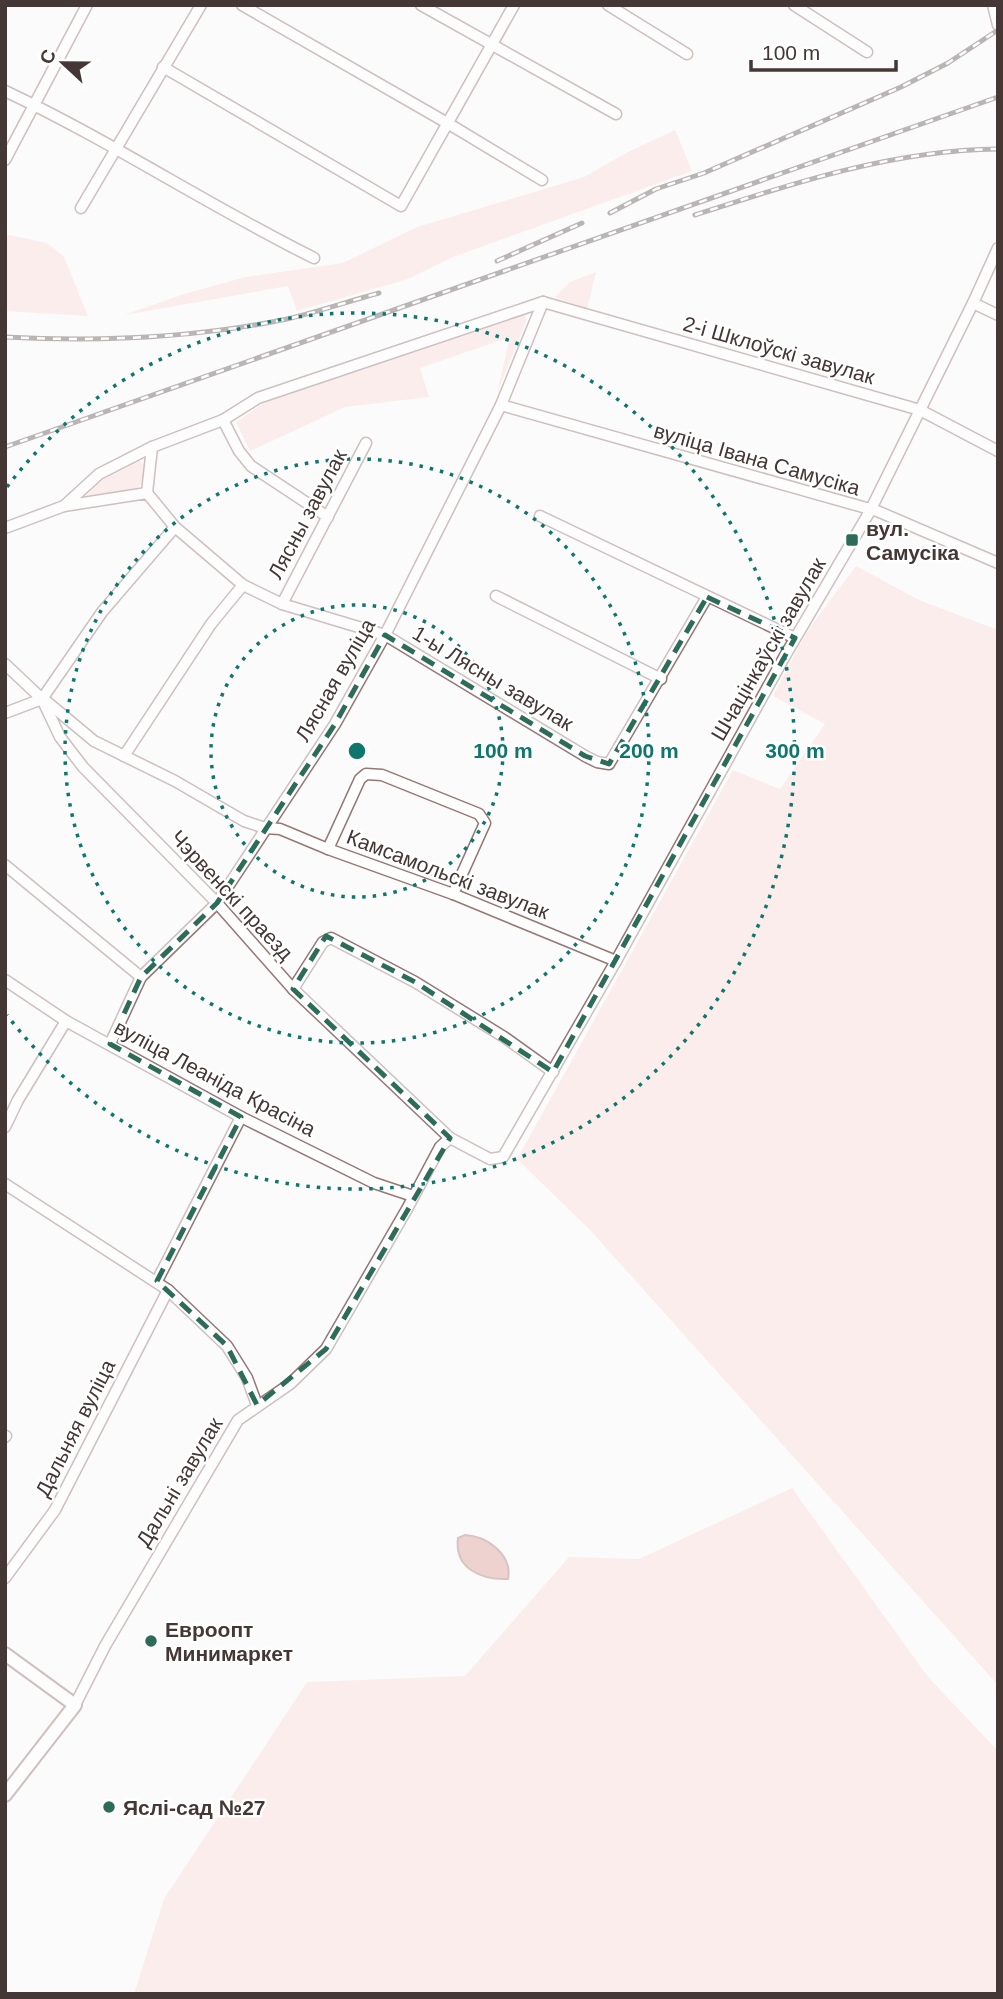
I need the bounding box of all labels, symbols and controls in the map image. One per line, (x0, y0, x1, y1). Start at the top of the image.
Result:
north arrow (28, 28, 98, 98)
scale bar (751, 28, 896, 72)
text: 100 m (762, 41, 820, 64)
text: С (35, 46, 60, 67)
street label: 2-і Шклоўскі завулак (681, 312, 878, 389)
street label: вуліца Івана Самусіка (651, 419, 863, 500)
street label: Лясны завулак (263, 445, 351, 583)
place label: вул. Самусіка (866, 517, 960, 564)
marker: вул. Самусіка (844, 532, 860, 548)
street label: Шчацінкаўскі завулак (706, 553, 830, 745)
street label: Лясная вуліца (291, 614, 379, 745)
street label: 1-ы Лясны завулак (409, 621, 578, 735)
centre of rings (345, 739, 369, 763)
text: 100 m (473, 739, 533, 762)
text: 200 m (619, 739, 679, 762)
text: 300 m (765, 739, 825, 762)
street label: Камсамольскі завулак (344, 825, 553, 924)
street label: Чэрвенскі праезд (166, 826, 298, 964)
street label: вуліца Леаніда Красіна (111, 1015, 320, 1141)
street label: Дальняя вуліца (31, 1355, 120, 1500)
street label: Дальні завулак (131, 1413, 227, 1551)
place label: Евроопт Минимаркет (165, 1618, 293, 1665)
marker: Евроопт Минимаркет (143, 1633, 159, 1649)
place label: Яслі-сад №27 (123, 1796, 266, 1819)
marker: Яслі-сад №27 (101, 1799, 117, 1815)

